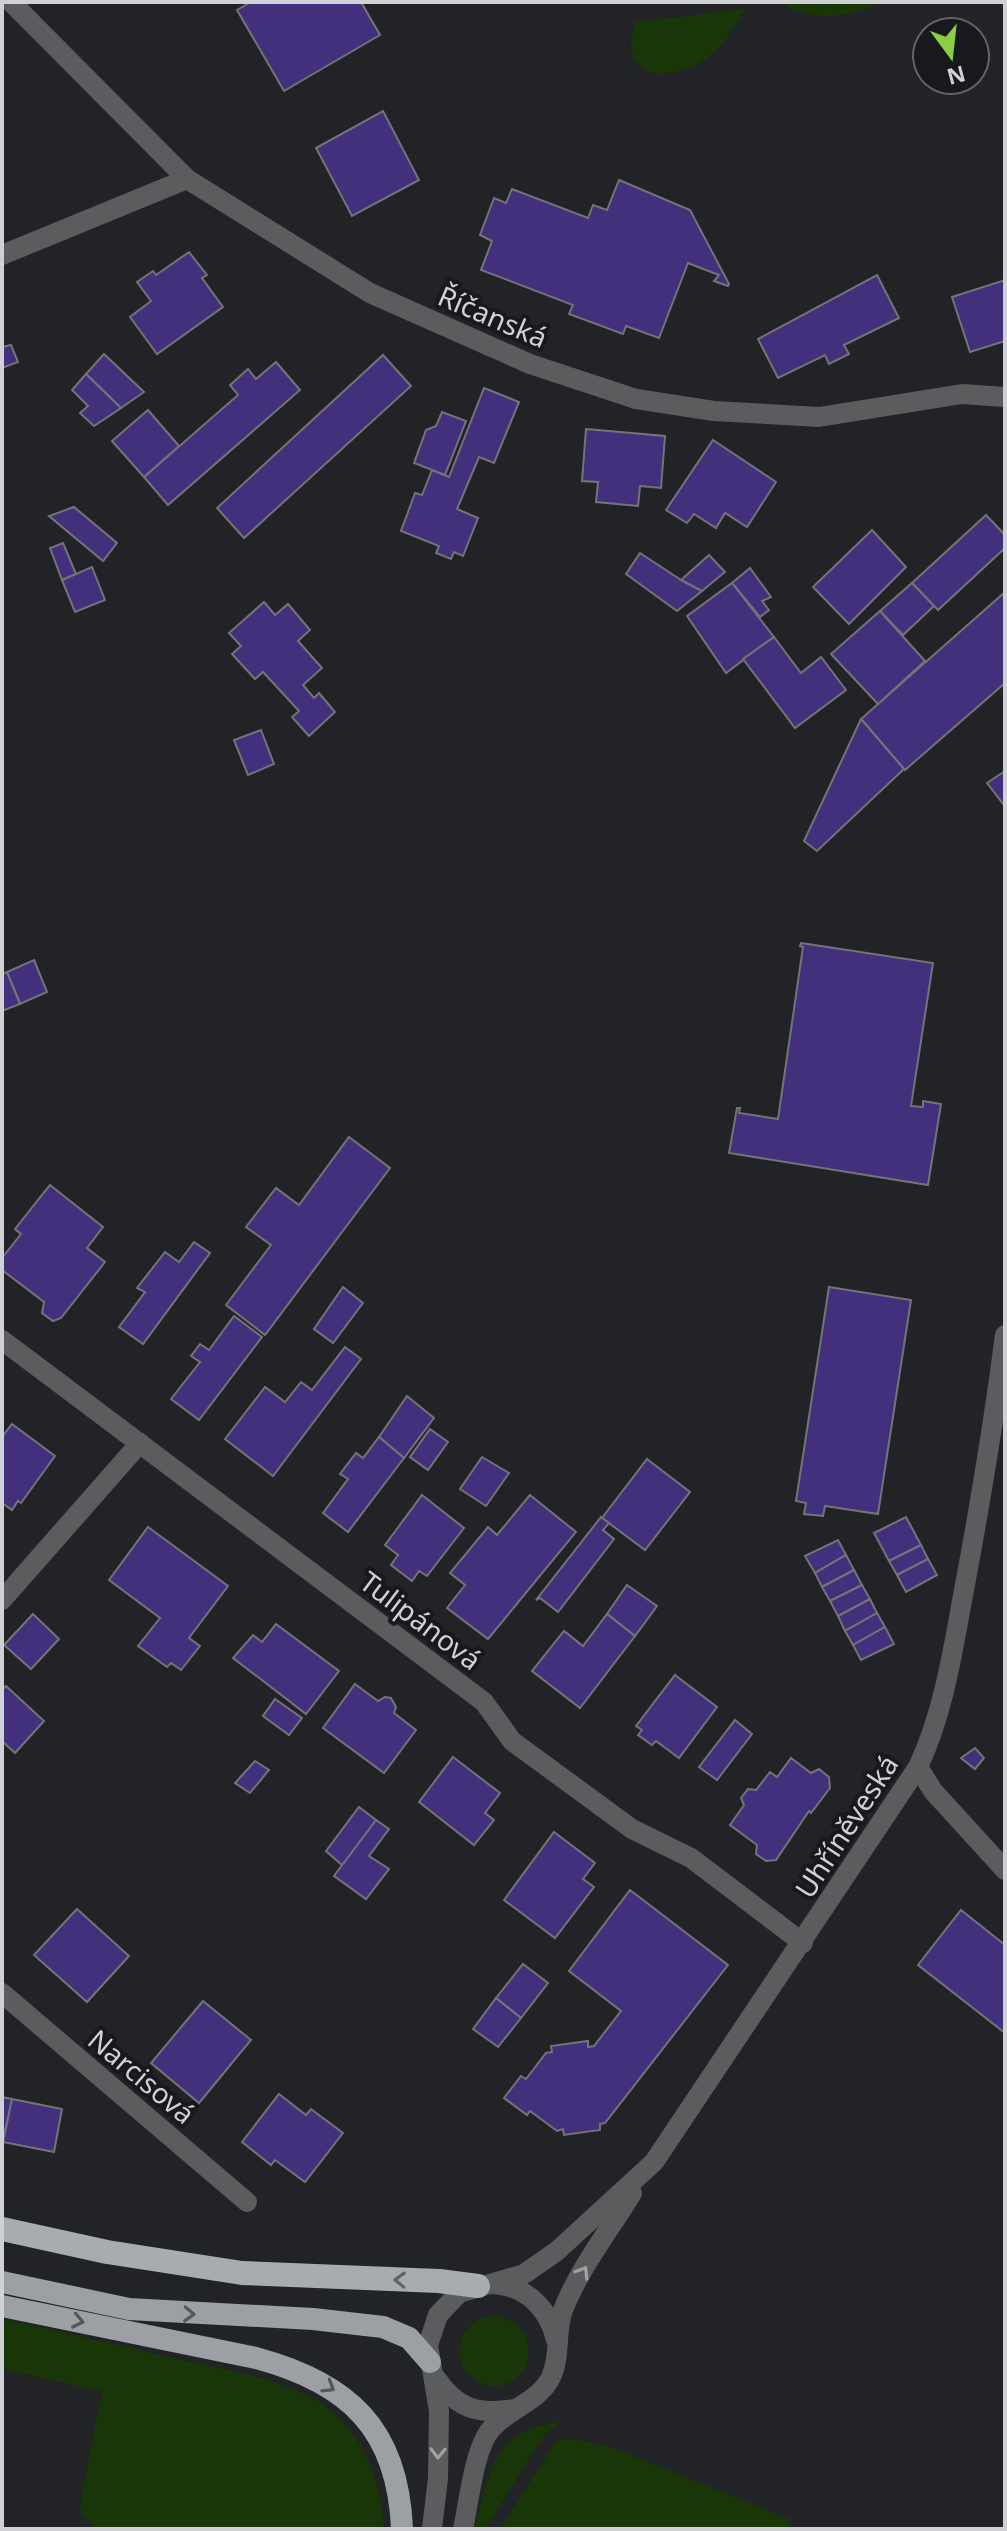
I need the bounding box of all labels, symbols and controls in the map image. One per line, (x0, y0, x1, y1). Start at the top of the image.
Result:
north arrow (911, 16, 991, 96)
text: N (944, 59, 969, 93)
street label: Říčanská (433, 276, 553, 356)
street label: Tulipánová (353, 1562, 489, 1678)
street label: Uhříněveská (786, 1747, 906, 1905)
street label: Narcisová (81, 2020, 203, 2132)
one-way arrow (573, 2266, 588, 2281)
one-way arrow (393, 2271, 406, 2288)
one-way arrow (183, 2305, 196, 2322)
one-way arrow (72, 2312, 85, 2329)
one-way arrow (320, 2377, 334, 2392)
one-way arrow (430, 2447, 447, 2460)

